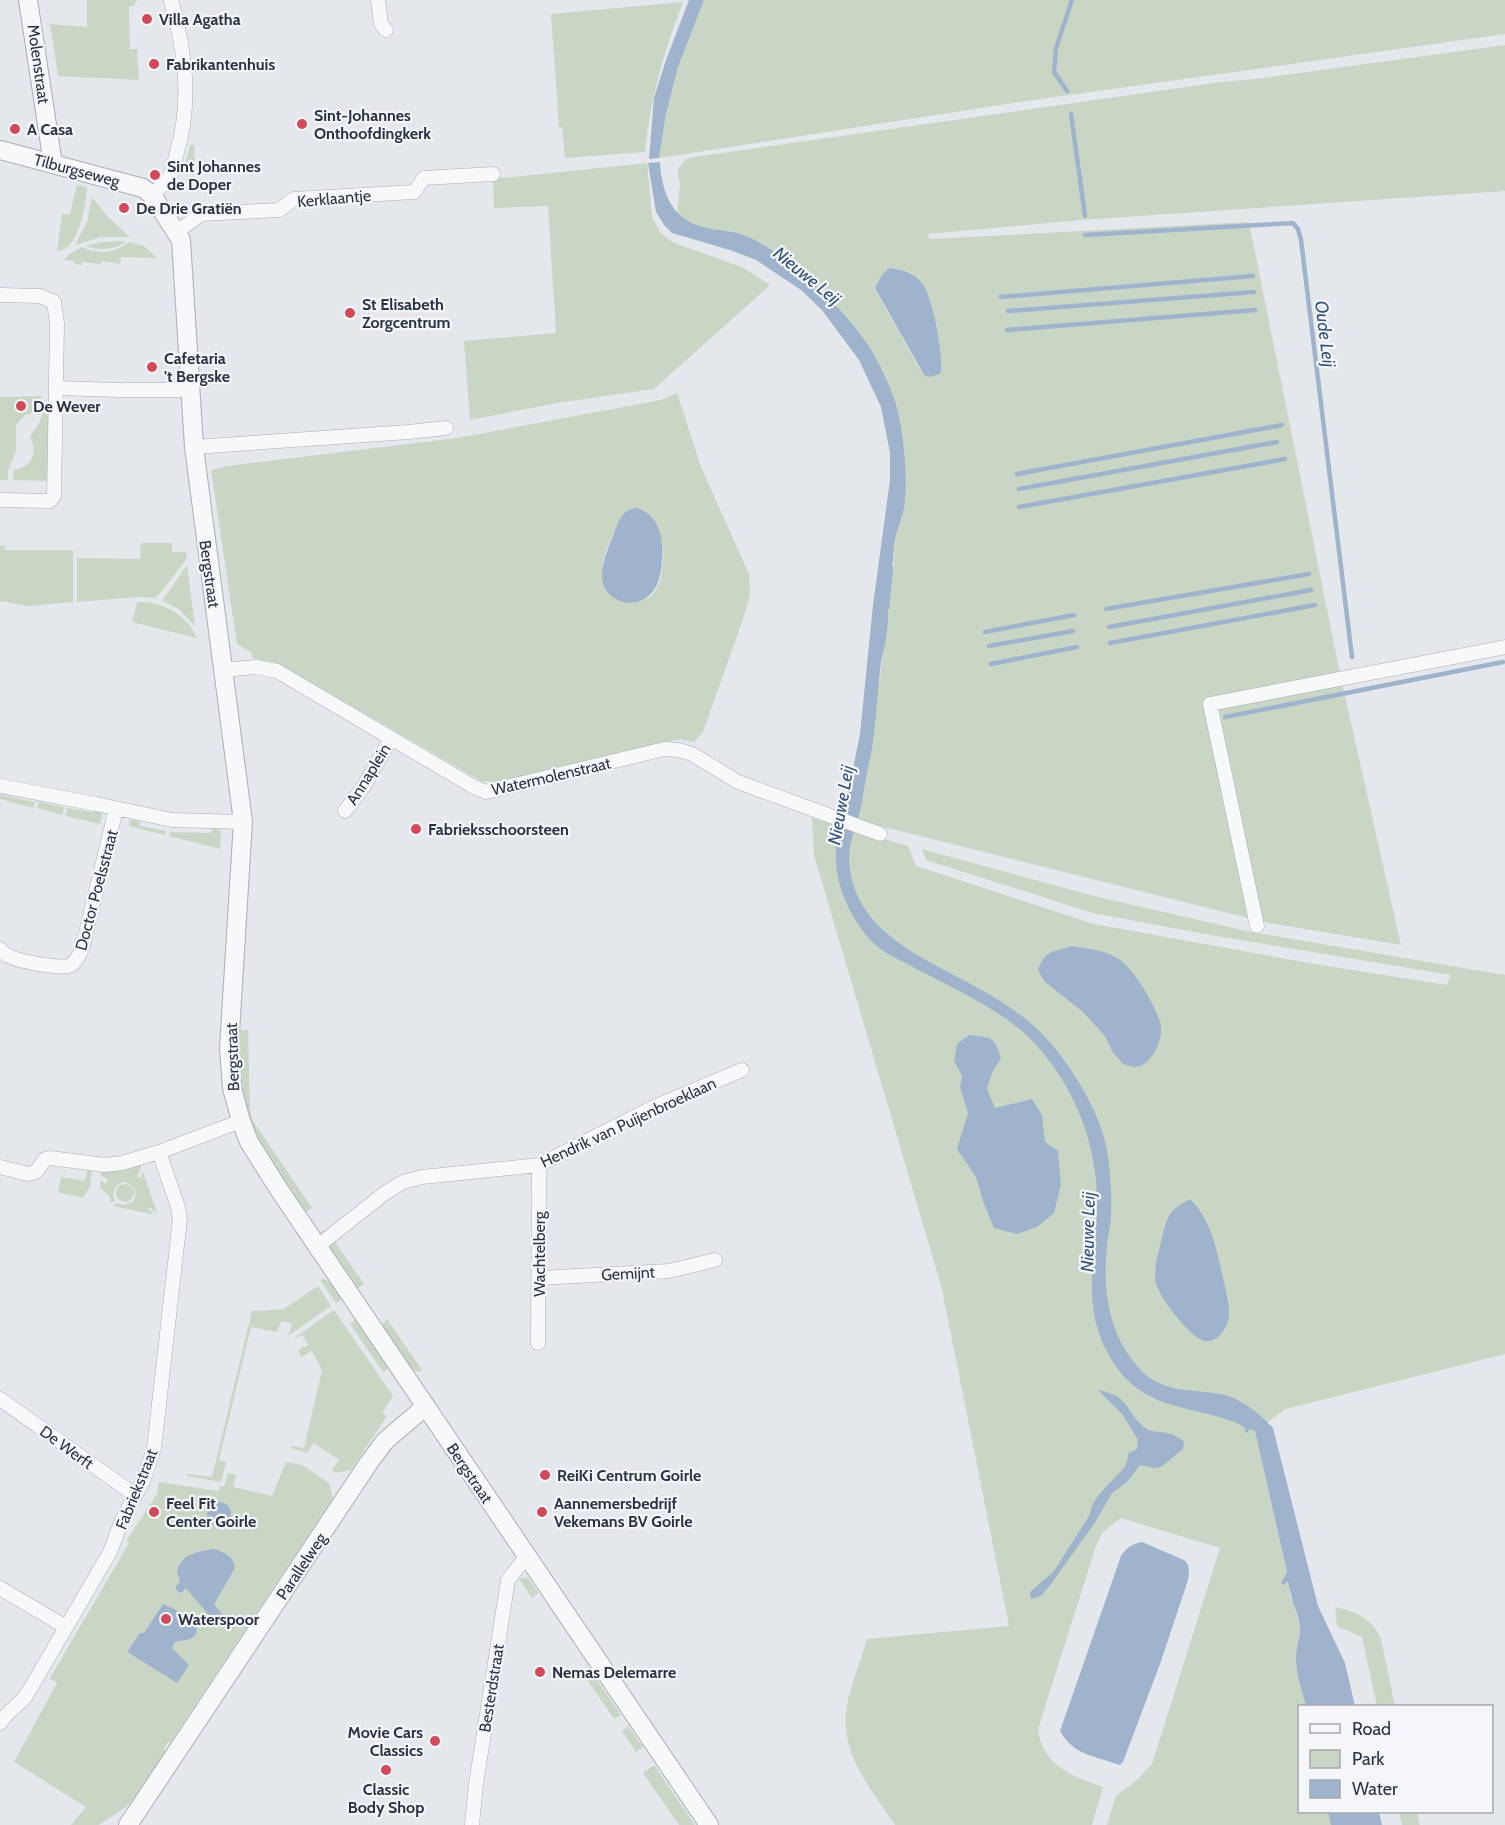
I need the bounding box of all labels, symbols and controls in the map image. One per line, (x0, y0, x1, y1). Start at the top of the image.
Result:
place label: Villa Agatha (159, 10, 241, 29)
marker: Villa Agatha (140, 12, 154, 26)
street label: Molenstraat (24, 23, 54, 106)
place label: Fabrikantenhuis (166, 55, 275, 74)
marker: Fabrikantenhuis (147, 57, 161, 71)
place label: Sint-Johannes Onthoofdingkerk (314, 106, 431, 143)
marker: Sint-Johannes Onthoofdingkerk (295, 117, 309, 131)
place label: A Casa (27, 120, 73, 139)
marker: A Casa (8, 122, 22, 136)
street label: Tilburgseweg (32, 150, 123, 191)
place label: Sint Johannes de Doper (167, 157, 261, 194)
marker: Sint Johannes de Doper (148, 168, 162, 182)
street label: Kerklaantje (296, 186, 372, 211)
place label: De Drie Gratiën (136, 199, 242, 218)
marker: De Drie Gratiën (117, 201, 131, 215)
water label: Nieuwe Leij (769, 242, 846, 311)
place label: St Elisabeth Zorgcentrum (362, 295, 450, 332)
water label: Oude Leij (1310, 299, 1340, 370)
marker: St Elisabeth Zorgcentrum (343, 306, 357, 320)
place label: Cafetaria 't Bergske (164, 349, 230, 386)
marker: Cafetaria 't Bergske (145, 360, 159, 374)
place label: De Wever (33, 397, 101, 416)
marker: De Wever (14, 399, 28, 413)
street label: Bergstraat (195, 539, 224, 610)
street label: Annaplein (342, 740, 395, 808)
street label: Watermolenstraat (490, 753, 613, 799)
water label: Nieuwe Leij (823, 762, 859, 847)
place label: Fabrieksschoorsteen (428, 820, 569, 839)
marker: Fabrieksschoorsteen (409, 822, 423, 836)
street label: Doctor Poelsstraat (71, 827, 122, 953)
street label: Bergstraat (222, 1022, 243, 1091)
street label: Hendrik van Puijenbroeklaan (537, 1073, 719, 1172)
water label: Nieuwe Leij (1076, 1190, 1100, 1272)
street label: Wachtelberg (530, 1210, 549, 1297)
street label: Gemijnt (601, 1263, 656, 1284)
street label: De Werft (36, 1422, 98, 1474)
street label: Bergstraat (443, 1440, 497, 1507)
street label: Fabriekstraat (112, 1445, 161, 1532)
place label: ReiKi Centrum Goirle (557, 1466, 701, 1485)
marker: ReiKi Centrum Goirle (538, 1468, 552, 1482)
place label: Feel Fit Center Goirle (166, 1494, 256, 1531)
place label: Aannemersbedrijf Vekemans BV Goirle (554, 1494, 693, 1531)
marker: Feel Fit Center Goirle (147, 1505, 161, 1519)
marker: Aannemersbedrijf Vekemans BV Goirle (535, 1505, 549, 1519)
street label: Parallelweg (272, 1529, 331, 1603)
place label: Waterspoor (178, 1610, 260, 1629)
marker: Waterspoor (159, 1612, 173, 1626)
street label: Besterdstraat (475, 1642, 508, 1734)
place label: Nemas Delemarre (552, 1663, 676, 1682)
marker: Nemas Delemarre (533, 1665, 547, 1679)
legend (1298, 1705, 1493, 1813)
text: Road (1352, 1718, 1391, 1740)
place label: Movie Cars Classics (348, 1723, 423, 1760)
marker: Movie Cars Classics (428, 1734, 442, 1748)
text: Park (1352, 1748, 1385, 1770)
marker: Classic Body Shop (379, 1763, 393, 1777)
text: Water (1352, 1778, 1398, 1800)
place label: Classic Body Shop (348, 1780, 424, 1817)

